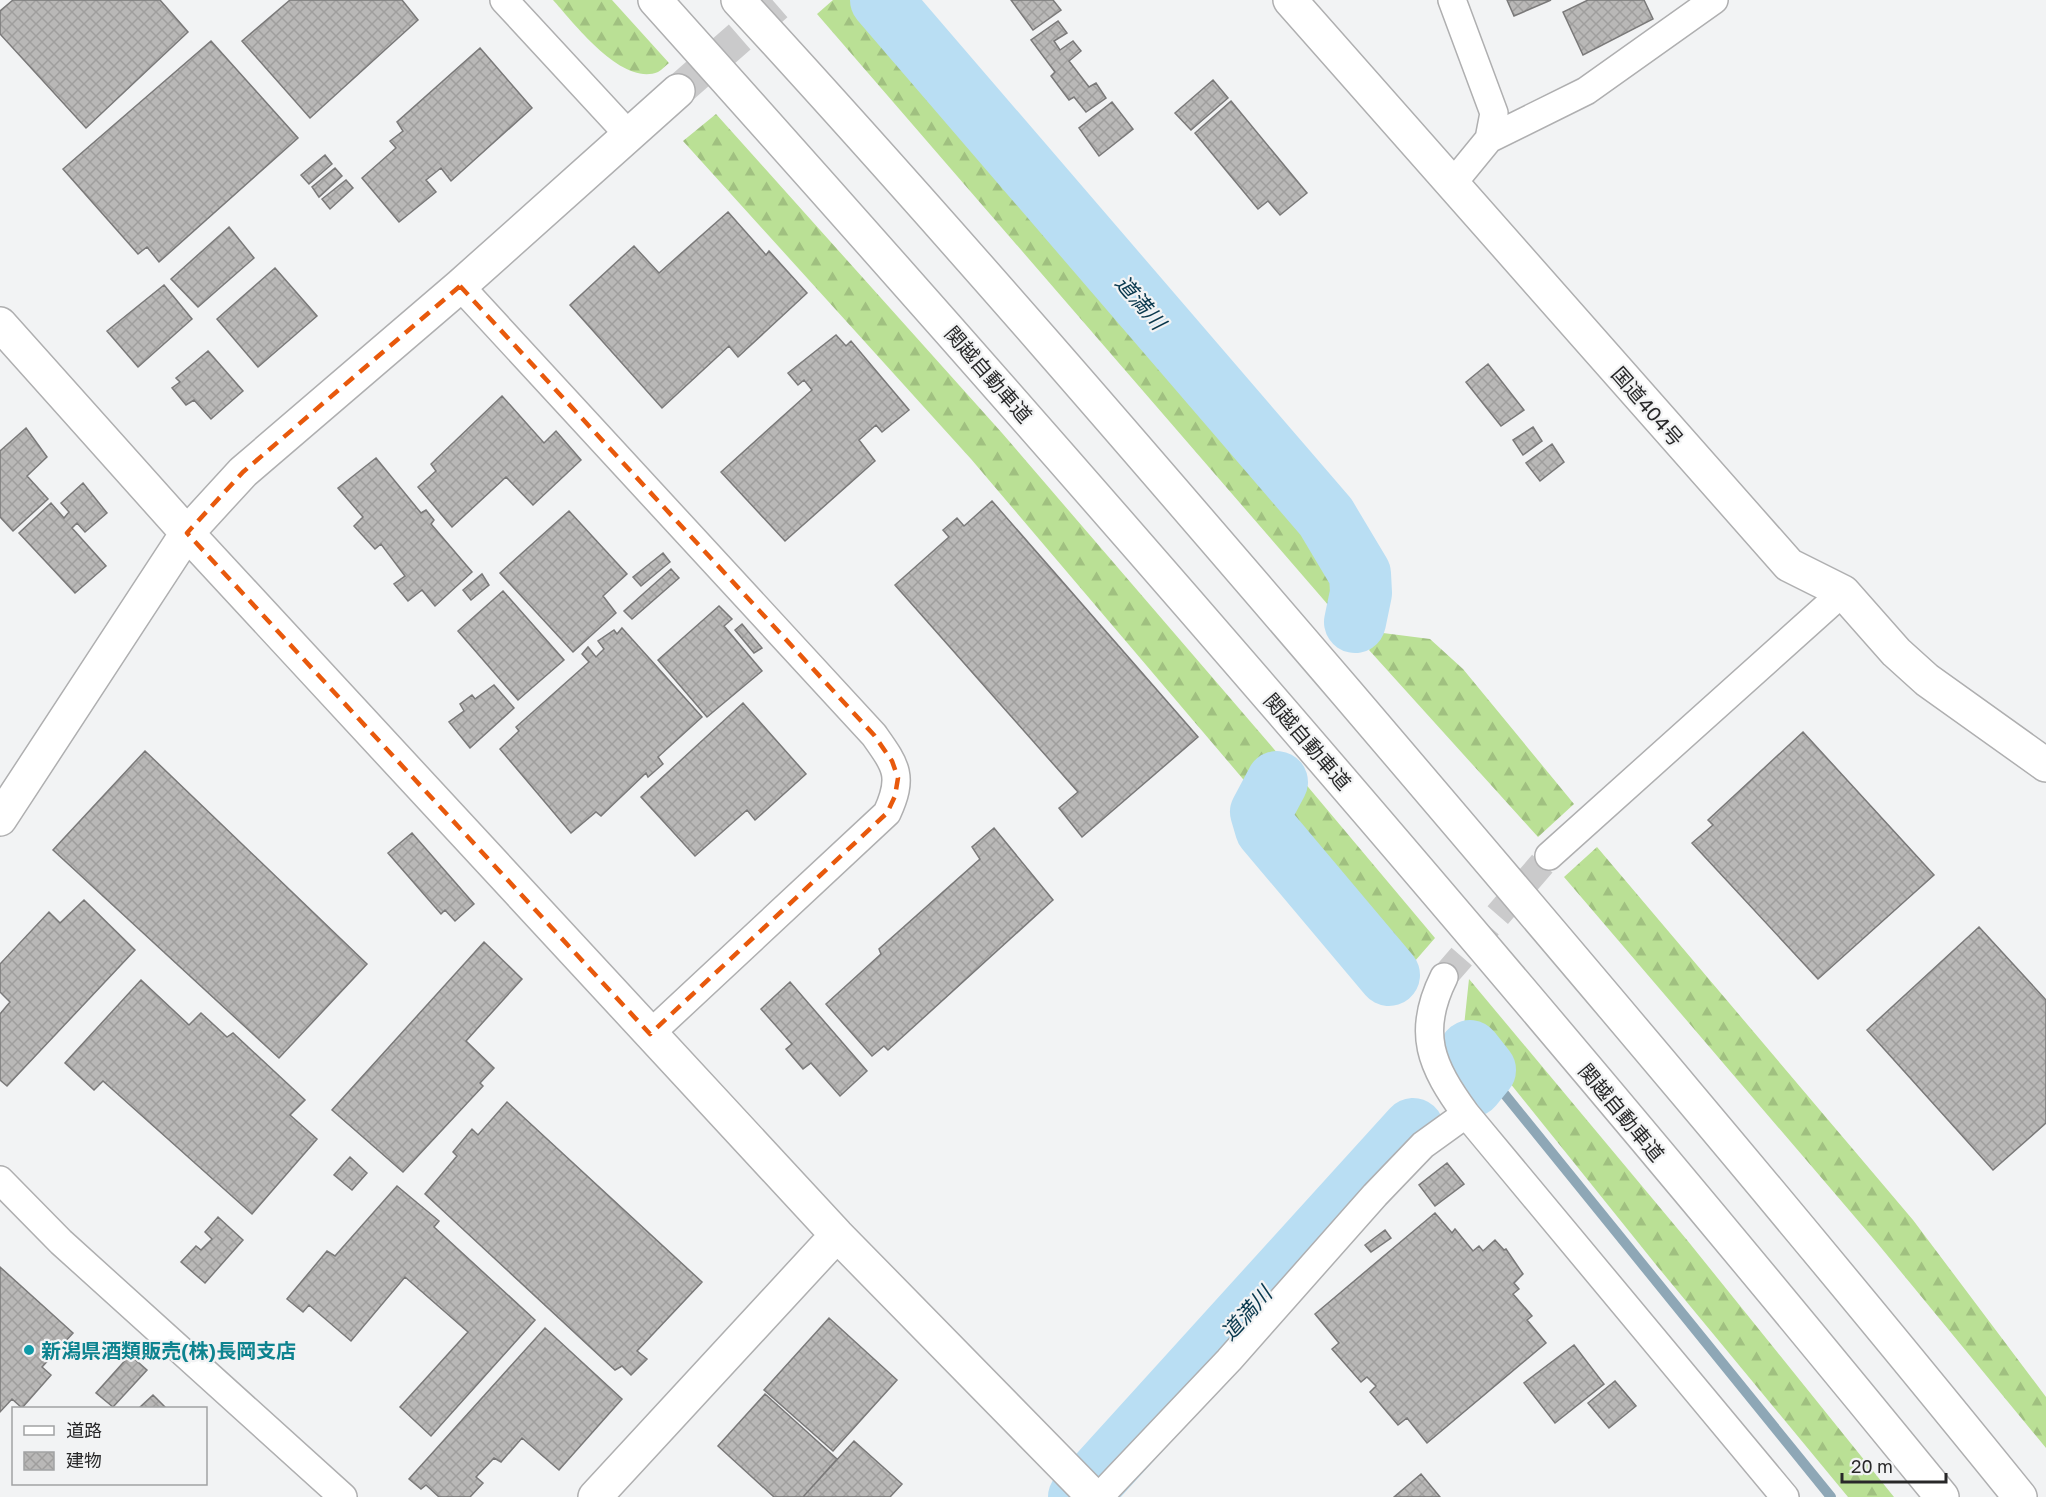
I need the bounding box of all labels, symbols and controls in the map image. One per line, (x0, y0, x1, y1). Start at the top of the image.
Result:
water label: 道満川 (1111, 270, 1173, 336)
street label: 関越自動車道 (941, 321, 1037, 427)
street label: 国道404号 (1607, 362, 1689, 450)
street label: 関越自動車道 (1260, 688, 1356, 794)
street label: 関越自動車道 (1574, 1058, 1670, 1166)
water label: 道満川 (1215, 1279, 1278, 1345)
place label: 新潟県酒類販売(株)長岡支店 (41, 1338, 296, 1362)
marker: 新潟県酒類販売(株)長岡支店 (22, 1343, 36, 1357)
legend (12, 1407, 207, 1485)
text: 道路 (66, 1419, 102, 1441)
scale bar (1842, 1446, 1946, 1484)
text: 建物 (66, 1449, 102, 1471)
text: 20 m (1851, 1455, 1893, 1477)

